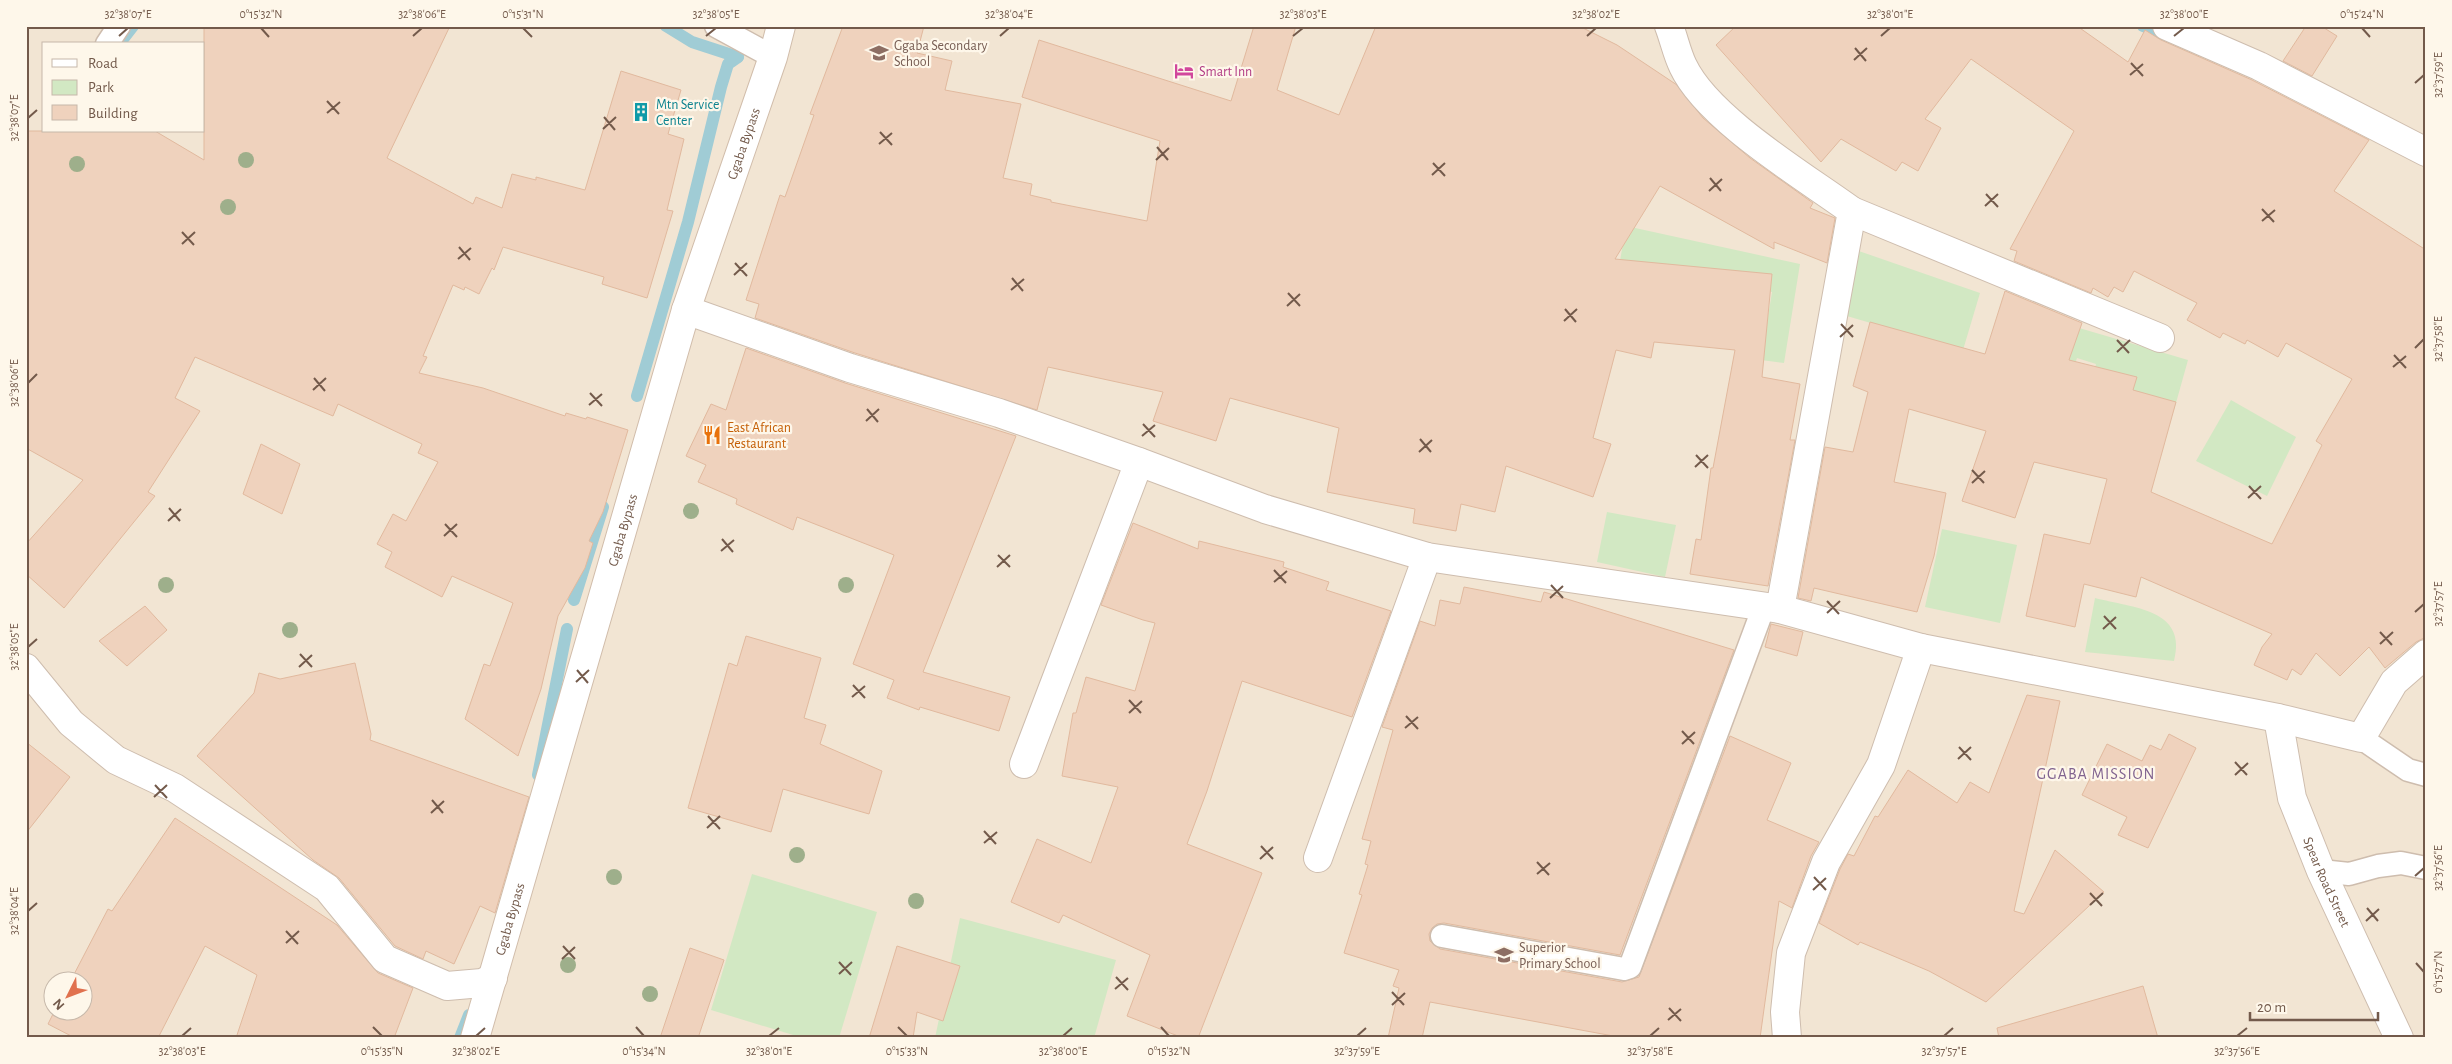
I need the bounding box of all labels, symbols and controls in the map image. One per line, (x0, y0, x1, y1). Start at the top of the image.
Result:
text: 32°38'07"E (104, 8, 152, 20)
text: 0°15'32"N (240, 8, 282, 20)
text: 32°38'06"E (398, 8, 446, 20)
text: 0°15'31"N (502, 8, 544, 20)
text: 32°38'05"E (692, 8, 740, 20)
text: 32°38'04"E (985, 8, 1033, 20)
text: 32°38'03"E (1280, 8, 1327, 20)
text: 32°38'02"E (1572, 8, 1620, 20)
text: 32°38'01"E (1867, 8, 1913, 20)
text: 32°38'00"E (2160, 8, 2208, 20)
text: 0°15'24"N (2340, 8, 2384, 20)
place label: Ggaba Secondary School (894, 39, 988, 69)
legend (42, 42, 205, 132)
school or university icon: Ggaba Secondary School (868, 42, 890, 64)
text: 32°37'59"E (2432, 52, 2444, 98)
text: Road (88, 56, 118, 71)
hotel icon: Smart Inn (1173, 60, 1195, 82)
place label: Smart Inn (1199, 65, 1252, 79)
text: Park (88, 80, 114, 95)
text: 32°38'07"E (8, 94, 20, 142)
place label: Mtn Service Center (656, 98, 719, 128)
building icon: Mtn Service Center (630, 101, 652, 123)
text: Building (88, 106, 138, 121)
street label: Ggaba Bypass (725, 106, 763, 181)
text: 32°37'58"E (2432, 316, 2444, 362)
text: 32°38'06"E (8, 359, 20, 407)
place label: East African Restaurant (727, 421, 791, 451)
restaurant icon: East African Restaurant (701, 424, 723, 446)
street label: Ggaba Bypass (606, 492, 640, 568)
text: 32°37'57"E (2432, 581, 2444, 627)
text: 32°38'05"E (8, 623, 20, 671)
district label: GGABA MISSION (2036, 766, 2156, 782)
street label: Spear Road Street (2300, 835, 2352, 930)
text: 32°37'56"E (2432, 845, 2444, 891)
street label: Ggaba Bypass (493, 881, 528, 957)
text: 32°38'04"E (8, 887, 20, 935)
place label: Superior Primary School (1519, 941, 1601, 971)
school or university icon: Superior Primary School (1493, 944, 1515, 966)
text: 0°15'27"N (2432, 950, 2444, 994)
north arrow (42, 972, 92, 1022)
scale bar (2250, 989, 2377, 1021)
text: N (51, 996, 68, 1012)
text: 20 m (2257, 1000, 2286, 1015)
text: 32°38'03"E (159, 1045, 206, 1057)
text: 0°15'35"N (361, 1045, 403, 1057)
text: 32°38'02"E (452, 1045, 500, 1057)
text: 0°15'34"N (622, 1045, 666, 1057)
text: 32°38'01"E (746, 1045, 792, 1057)
text: 0°15'33"N (886, 1045, 928, 1057)
text: 32°38'00"E (1039, 1045, 1087, 1057)
text: 0°15'32"N (1148, 1045, 1190, 1057)
text: 32°37'59"E (1334, 1045, 1380, 1057)
text: 32°37'58"E (1627, 1045, 1673, 1057)
text: 32°37'57"E (1921, 1045, 1967, 1057)
text: 32°37'56"E (2214, 1045, 2260, 1057)

